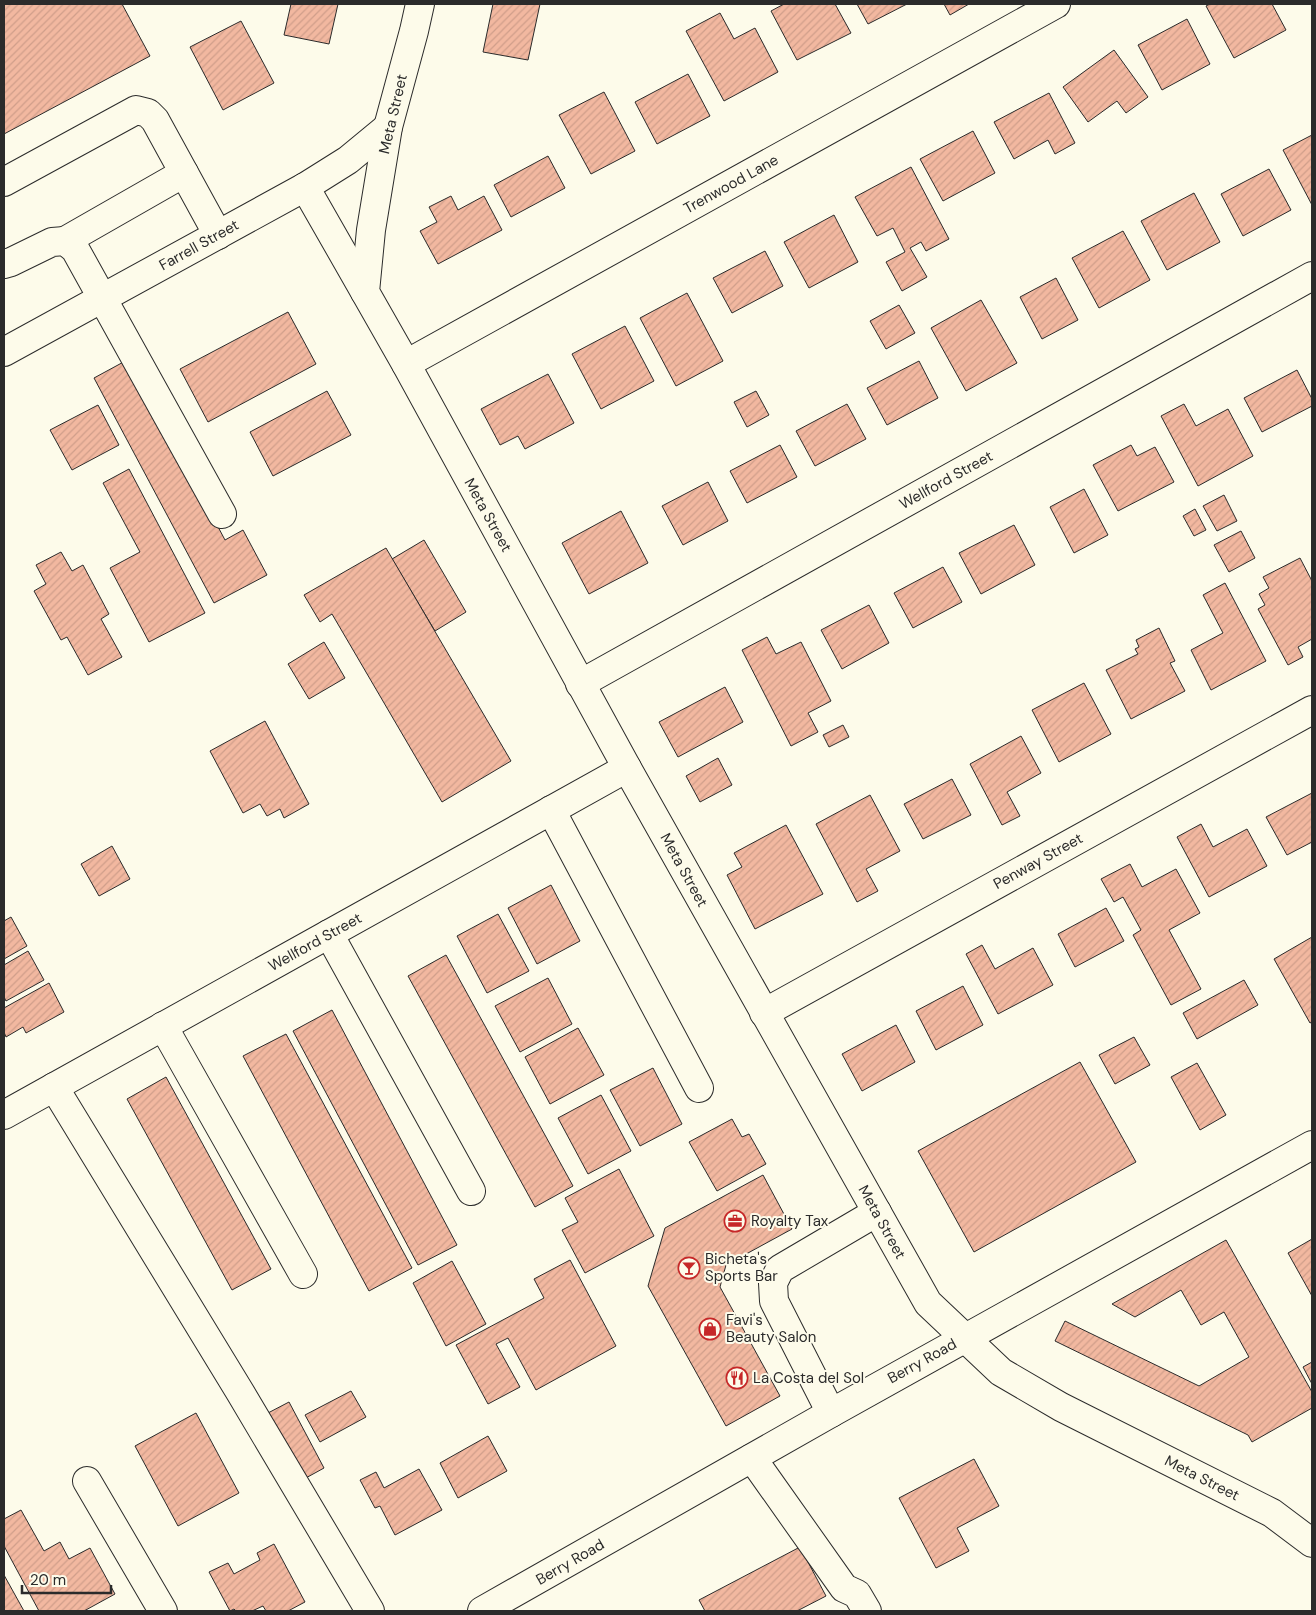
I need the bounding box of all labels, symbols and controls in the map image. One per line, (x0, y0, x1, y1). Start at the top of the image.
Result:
street label: Meta Street (374, 72, 412, 156)
street label: Trenwood Lane (680, 150, 782, 218)
street label: Farrell Street (156, 215, 243, 275)
street label: Wellford Street (896, 446, 996, 514)
street label: Meta Street (460, 475, 517, 556)
street label: Penway Street (990, 828, 1086, 894)
street label: Meta Street (656, 830, 713, 911)
street label: Wellford Street (265, 908, 365, 976)
street label: Meta Street (854, 1182, 911, 1263)
office icon: Royalty Tax (723, 1209, 747, 1233)
place label: Royalty Tax (751, 1211, 829, 1231)
place label: Bicheta's Sports Bar (705, 1249, 778, 1286)
bar icon: Bicheta's Sports Bar (677, 1256, 701, 1280)
place label: Favi's Beauty Salon (726, 1310, 816, 1347)
shop icon: Favi's Beauty Salon (698, 1317, 722, 1341)
street label: Berry Road (884, 1334, 960, 1388)
restaurant icon: La Costa del Sol (725, 1366, 749, 1390)
place label: La Costa del Sol (753, 1368, 864, 1388)
street label: Meta Street (1161, 1451, 1243, 1505)
street label: Berry Road (532, 1534, 608, 1590)
scale bar (22, 1562, 111, 1594)
text: 20 m (30, 1570, 66, 1590)

